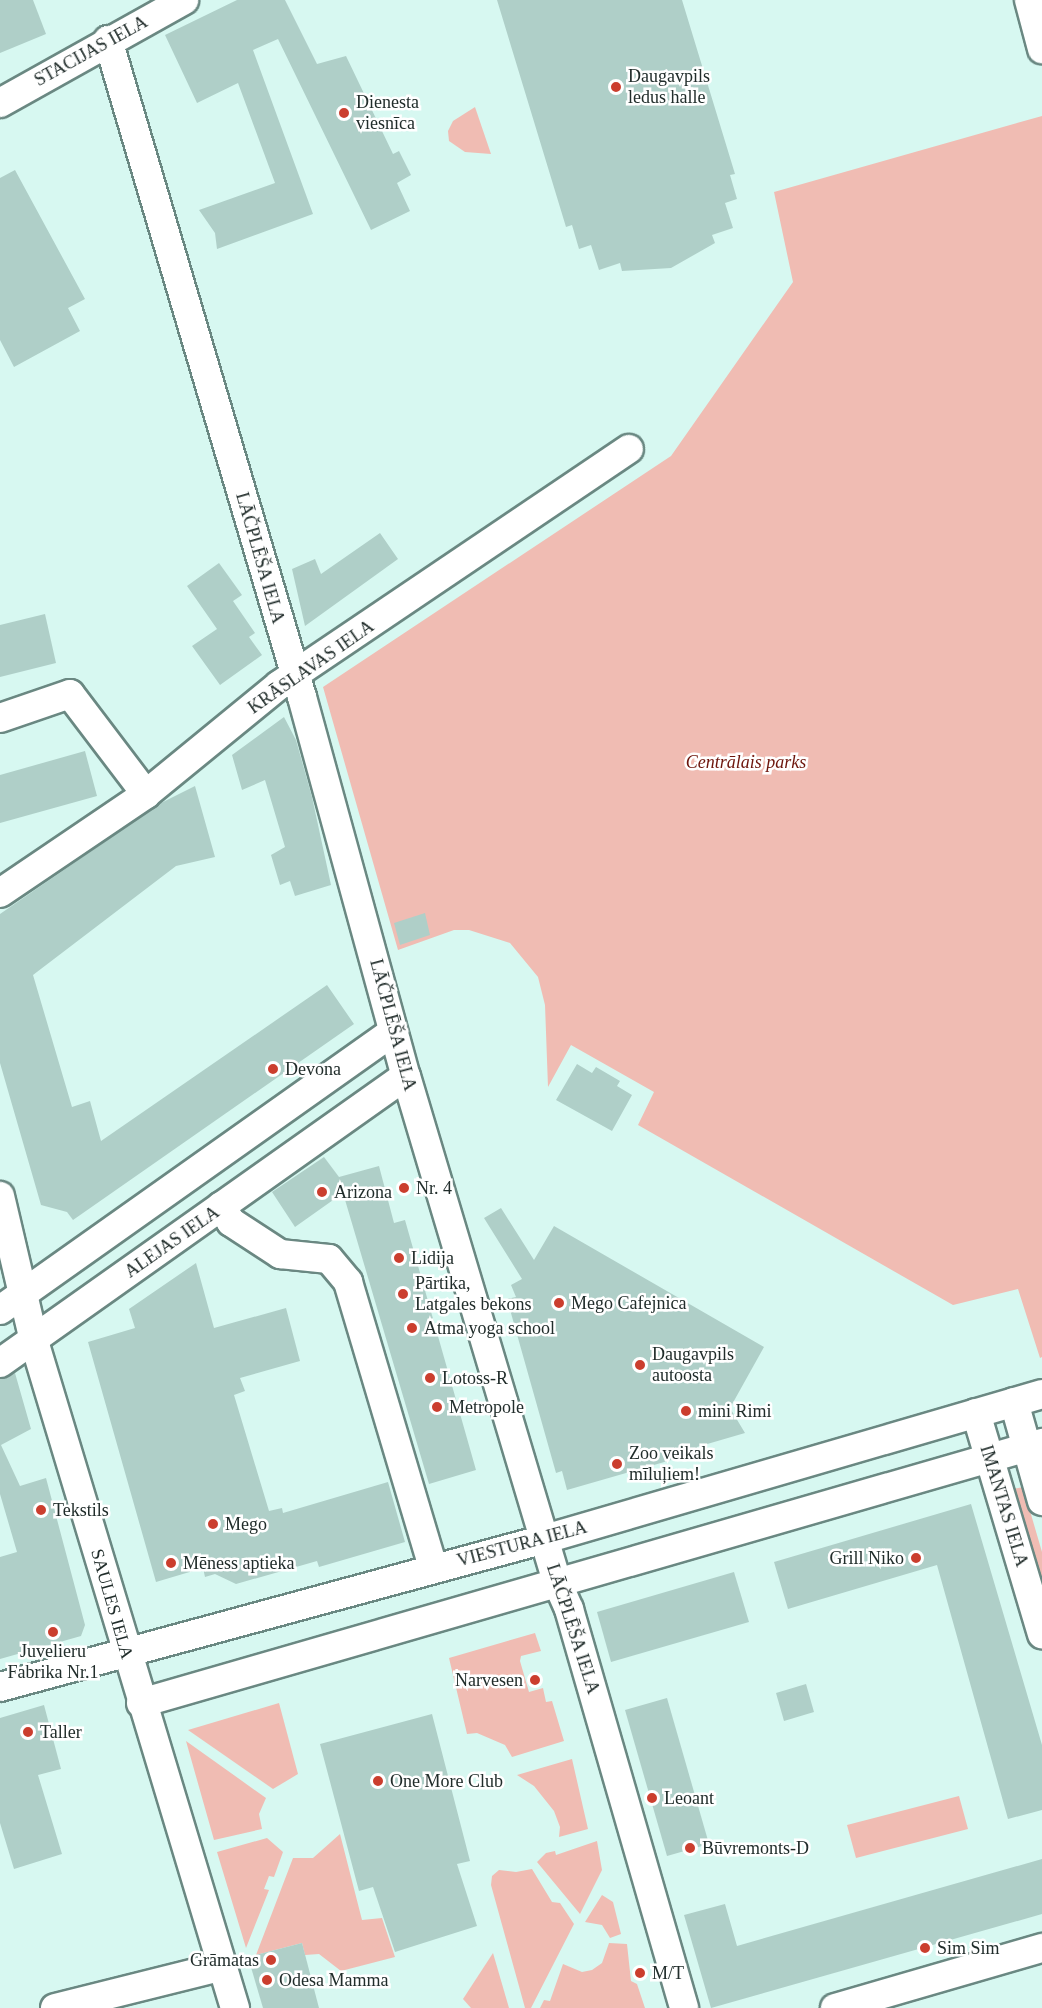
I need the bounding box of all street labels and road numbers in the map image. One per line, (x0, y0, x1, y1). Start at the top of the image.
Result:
street label: STACIJAS IELA (31, 11, 151, 91)
street label: LĀČPLĒŠA IELA (231, 489, 289, 627)
street label: KRĀSLAVAS IELA (244, 615, 378, 719)
street label: LĀČPLĒŠA IELA (365, 956, 421, 1094)
street label: ALEJAS IELA (121, 1201, 223, 1283)
street label: IMANTAS IELA (975, 1443, 1033, 1569)
street label: VIESTURA IELA (454, 1516, 590, 1572)
street label: SAULES IELA (86, 1546, 138, 1662)
street label: LĀČPLĒŠA IELA (542, 1561, 604, 1697)

